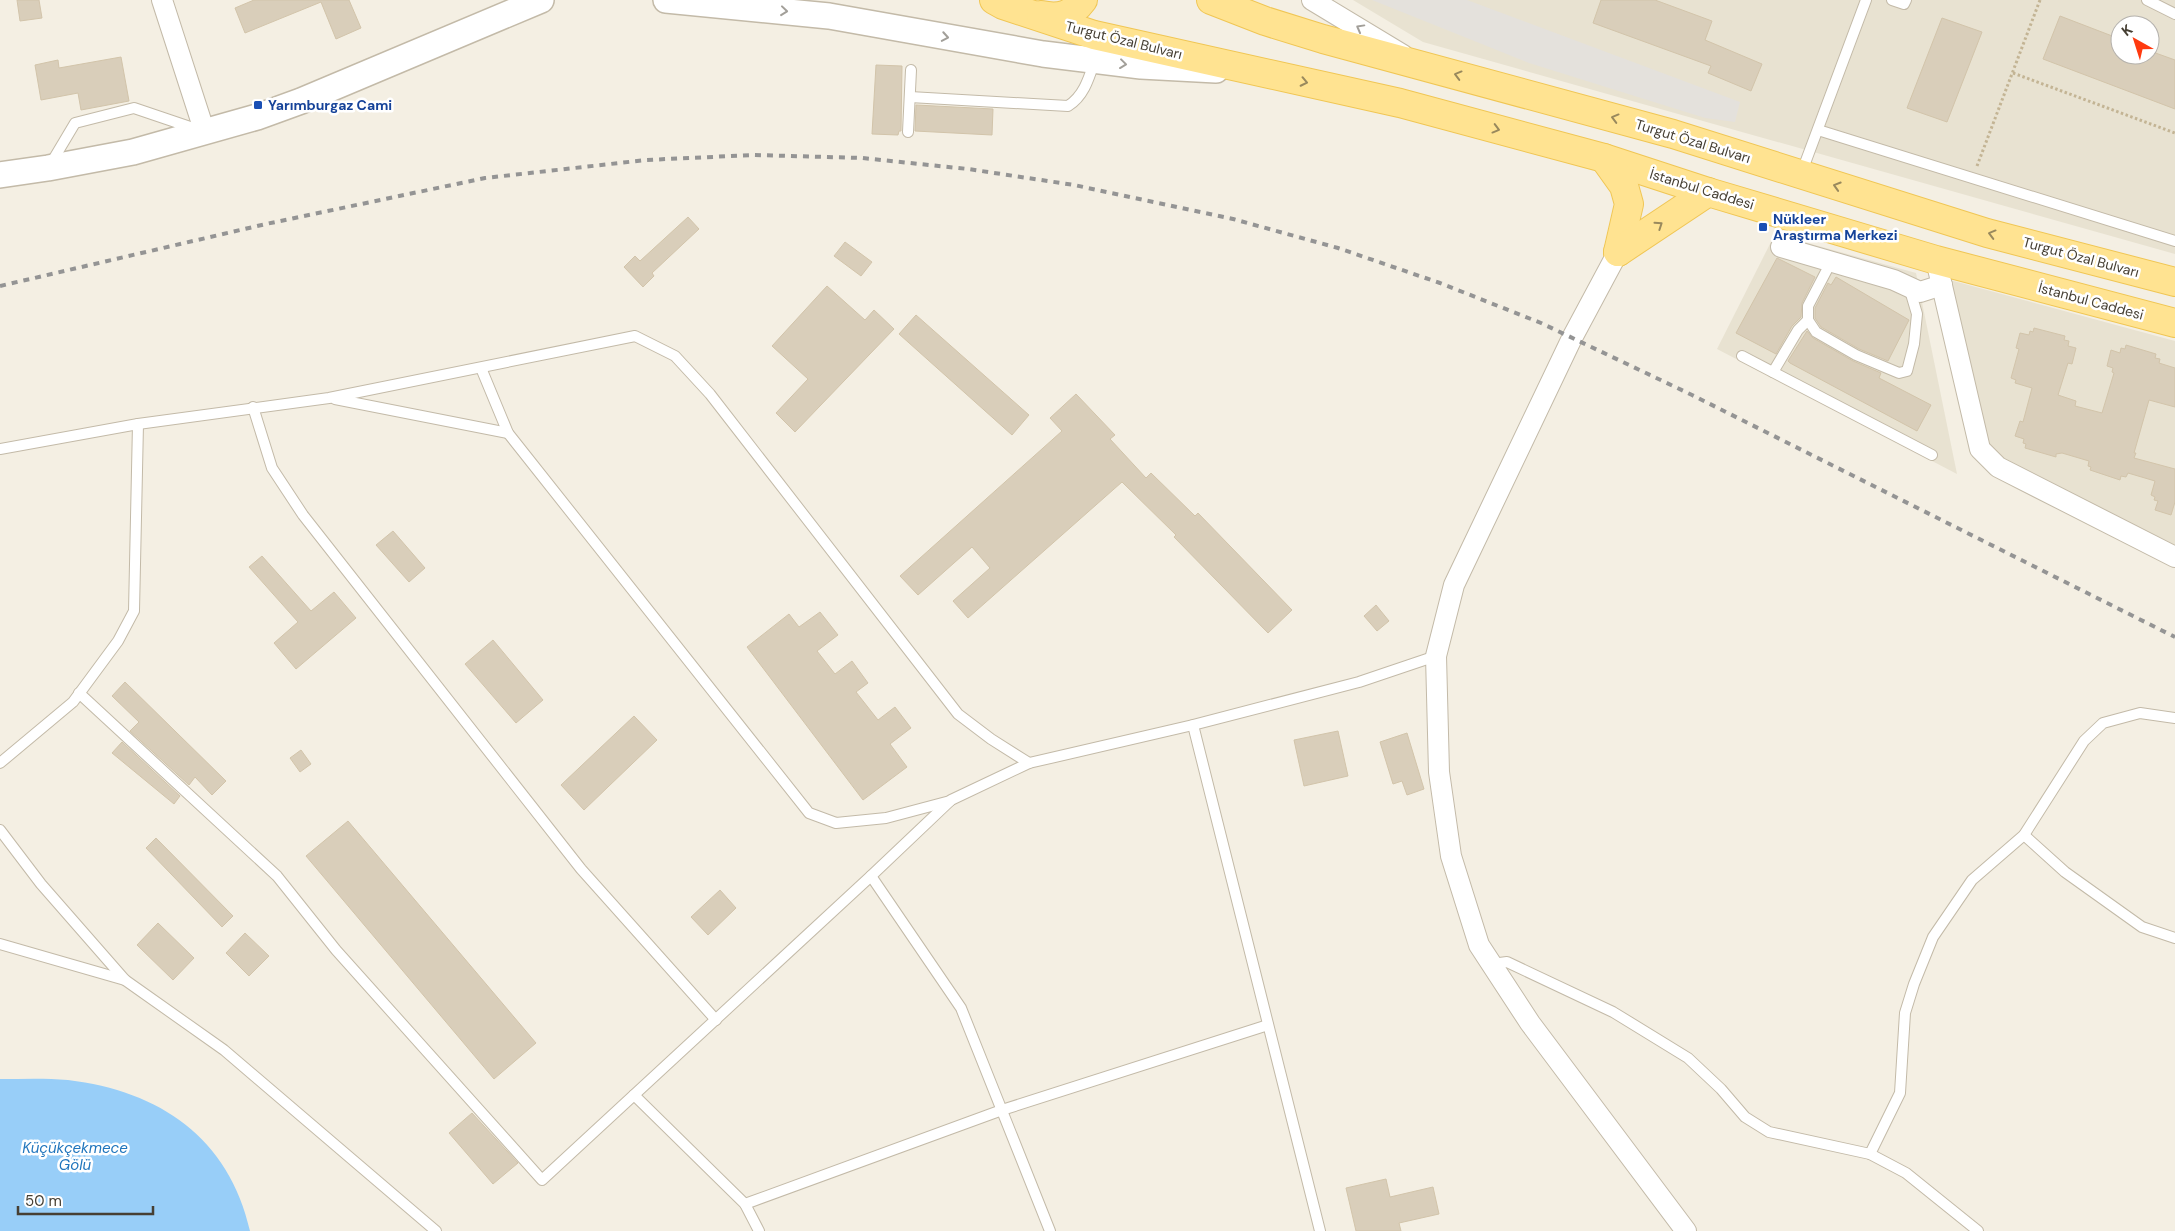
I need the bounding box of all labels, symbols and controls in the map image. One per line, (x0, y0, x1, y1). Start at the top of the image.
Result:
one-way arrow (781, 5, 789, 16)
north arrow (2110, 15, 2160, 65)
street label: Turgut Özal Bulvarı (1064, 17, 1184, 63)
text: K (2118, 20, 2136, 40)
one-way arrow (1356, 24, 1365, 34)
one-way arrow (940, 31, 949, 41)
one-way arrow (1119, 58, 1127, 69)
one-way arrow (1455, 70, 1463, 80)
one-way arrow (1299, 76, 1308, 87)
place label: Yarımburgaz Cami (268, 96, 392, 114)
marker: Yarımburgaz Cami (252, 99, 264, 111)
one-way arrow (1611, 113, 1619, 124)
street label: Turgut Özal Bulvarı (1633, 115, 1753, 167)
one-way arrow (1491, 123, 1499, 133)
street label: İstanbul Caddesi (1648, 165, 1756, 213)
one-way arrow (1834, 182, 1842, 192)
place label: Nükleer Araştırma Merkezi (1773, 210, 1898, 244)
marker: Nükleer Araştırma Merkezi (1757, 221, 1769, 233)
one-way arrow (1653, 222, 1662, 231)
one-way arrow (1989, 230, 1997, 240)
street label: Turgut Özal Bulvarı (2021, 233, 2141, 281)
street label: İstanbul Caddesi (2036, 278, 2146, 324)
water label: Küçükçekmece Gölü (22, 1138, 128, 1175)
scale bar (18, 1184, 152, 1216)
text: 50 m (25, 1191, 62, 1211)

